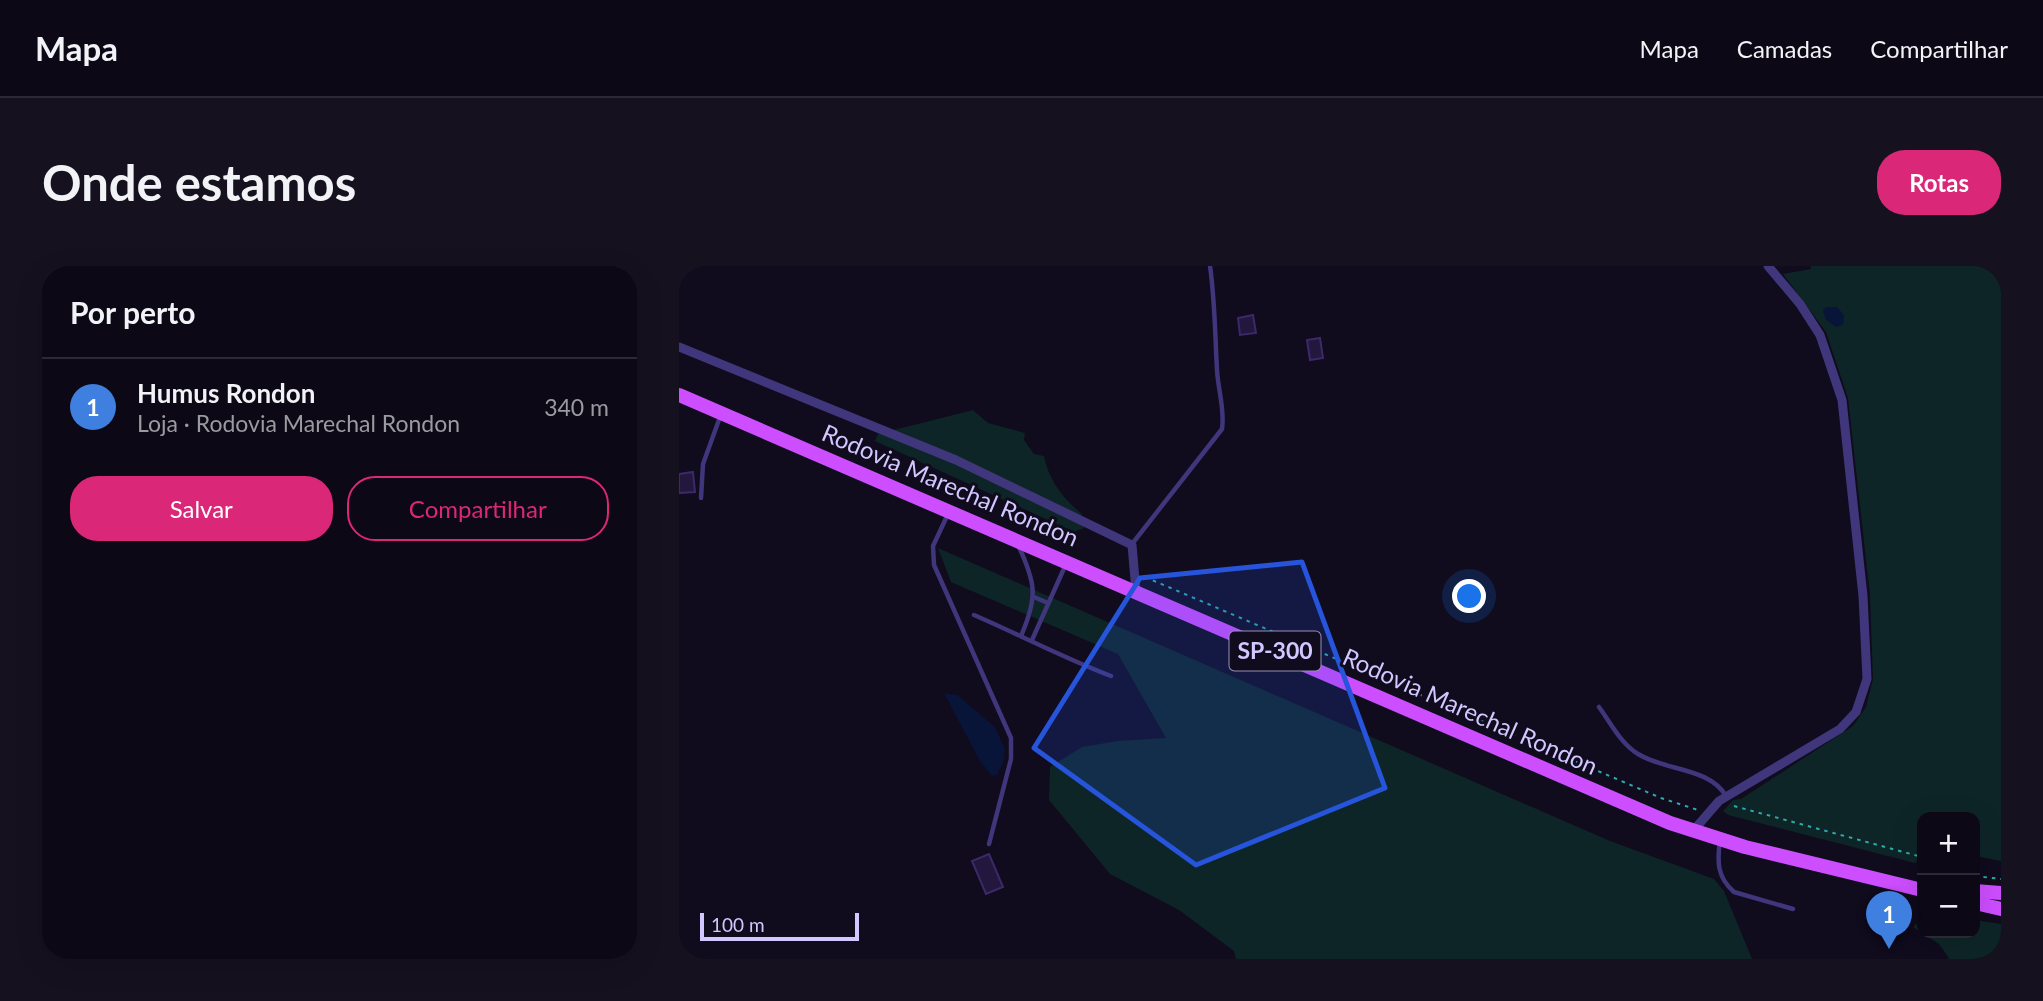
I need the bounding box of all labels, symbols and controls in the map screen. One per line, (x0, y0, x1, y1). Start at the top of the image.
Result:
text: Mapa (35, 28, 118, 68)
text: Mapa (1640, 34, 1699, 63)
text: Camadas (1737, 34, 1832, 63)
text: Compartilhar (1870, 34, 2008, 63)
button: Rotas (1877, 150, 2001, 215)
text: Onde estamos (42, 153, 356, 211)
text: Por perto (70, 294, 195, 330)
text: Humus Rondon (137, 377, 315, 409)
text: 1 (86, 393, 100, 421)
text: 340 m (544, 393, 609, 421)
text: Loja · Rodovia Marechal Rondon (137, 409, 460, 437)
street label: Rodovia Marechal Rondon (818, 417, 1083, 552)
button: Salvar (70, 476, 333, 541)
button: Compartilhar (347, 476, 609, 541)
your location (1452, 579, 1486, 613)
road number: SP-300 (1229, 632, 1321, 670)
street label: Rodovia Marechal Rondon (1339, 641, 1603, 780)
map controls (1917, 812, 1980, 938)
button: + (1917, 812, 1980, 875)
button: − (1917, 875, 1980, 938)
pin: 1 (1866, 891, 1912, 949)
scale bar (700, 910, 859, 942)
text: 100 m (711, 913, 765, 936)

